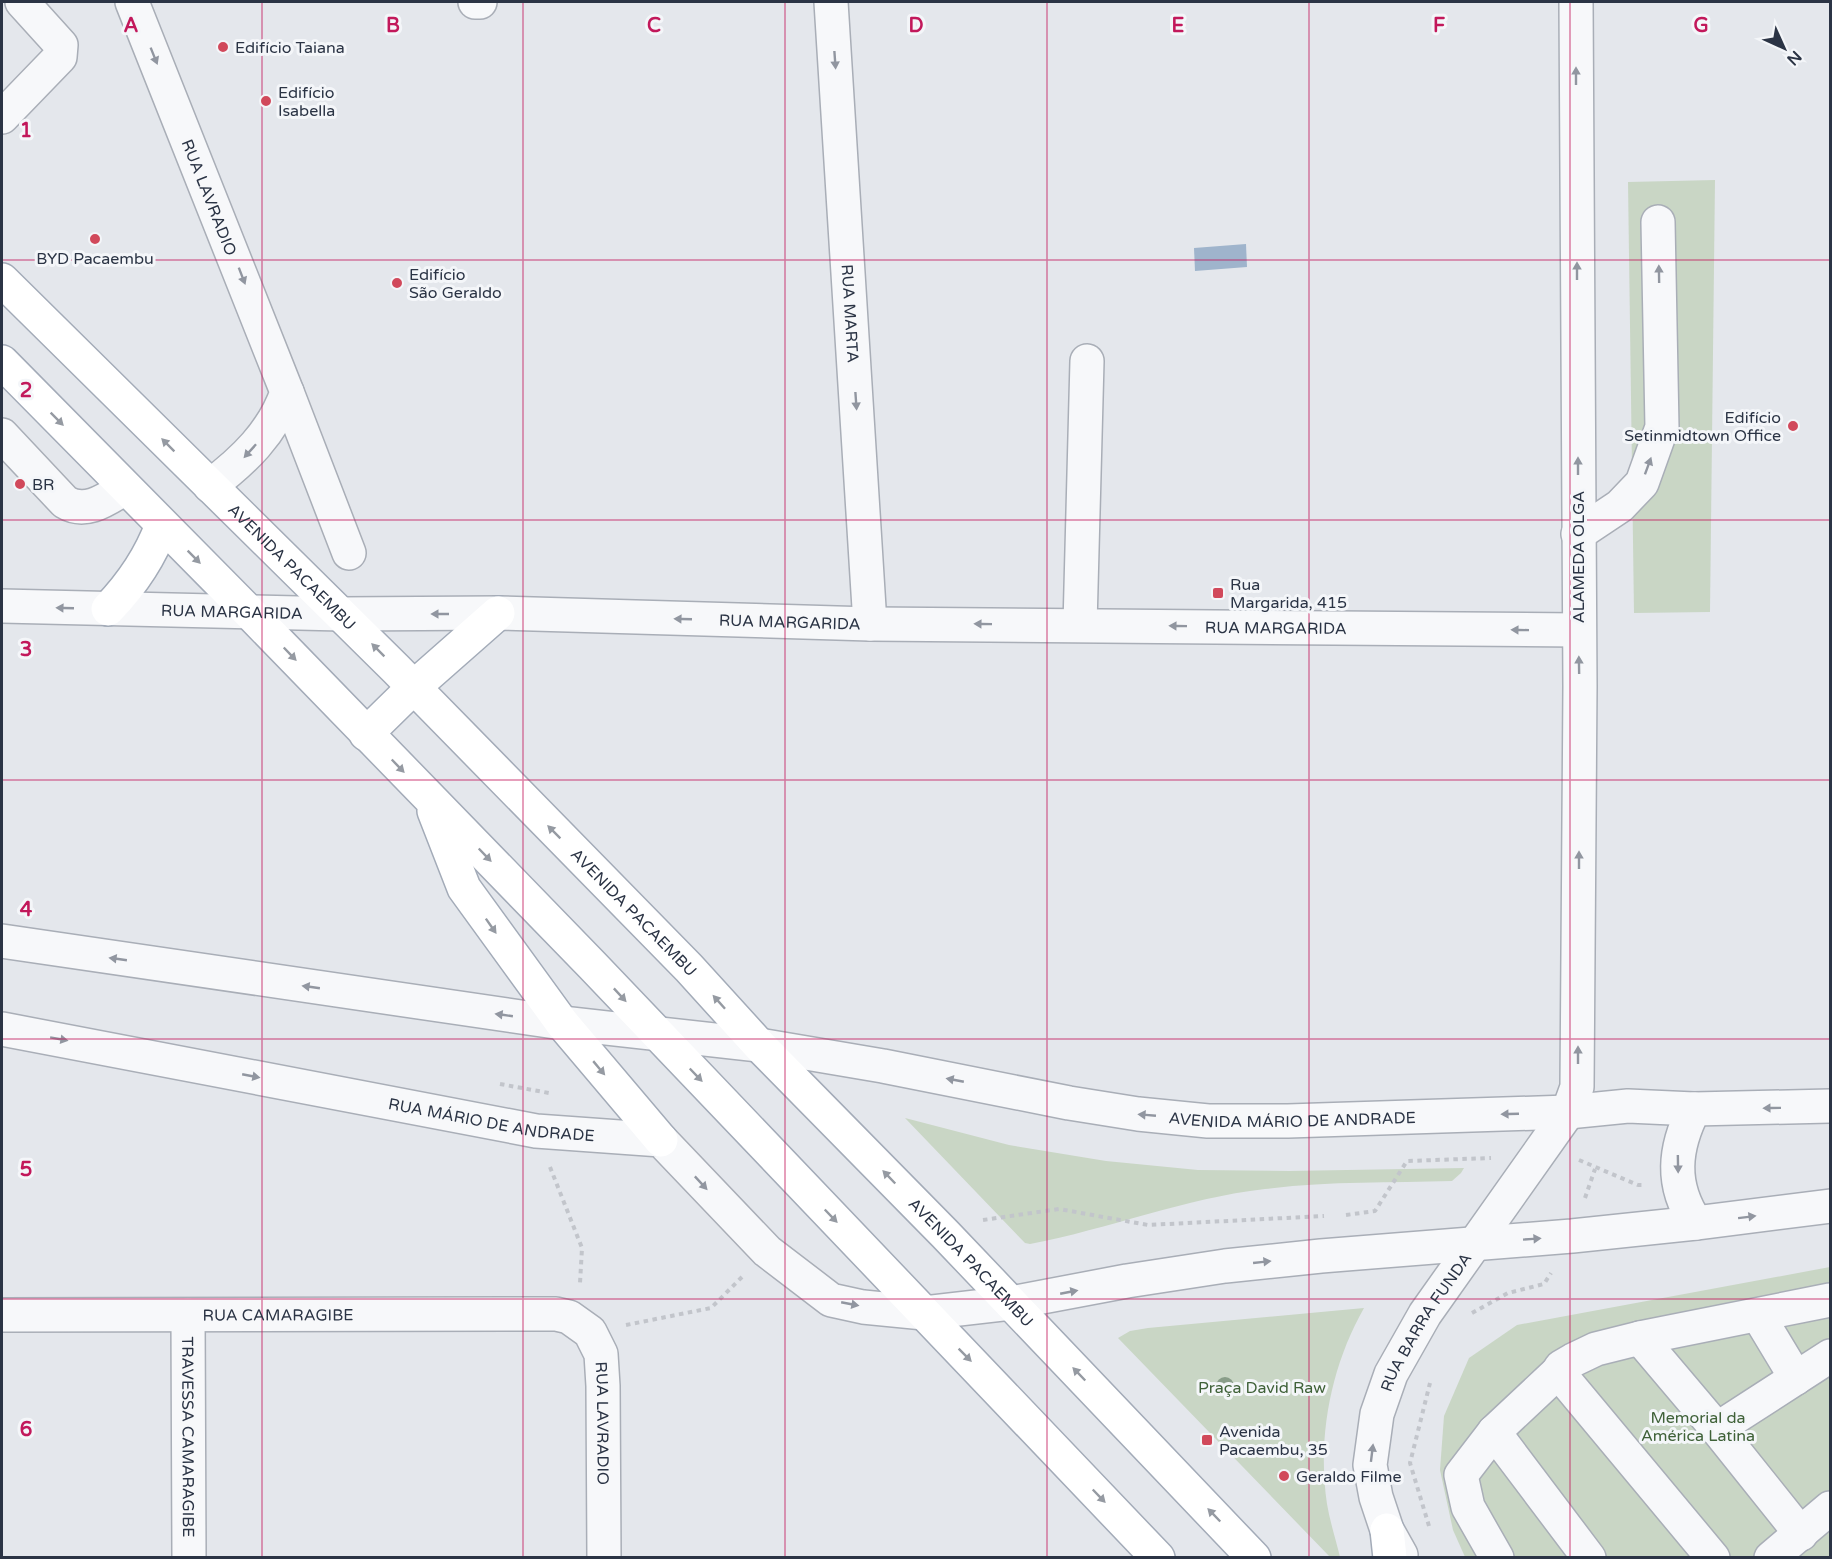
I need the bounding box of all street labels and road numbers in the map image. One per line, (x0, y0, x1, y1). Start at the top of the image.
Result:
street label: RUA LAVRADIO (177, 136, 241, 259)
street label: RUA MARTA (836, 264, 863, 363)
street label: ALAMEDA OLGA (1569, 491, 1589, 623)
street label: AVENIDA PACAEMBU (224, 500, 360, 635)
street label: RUA MARGARIDA (161, 601, 303, 624)
street label: RUA MARGARIDA (719, 611, 861, 635)
street label: RUA MARGARIDA (1205, 618, 1347, 639)
street label: AVENIDA PACAEMBU (566, 844, 701, 981)
street label: RUA MÁRIO DE ANDRADE (387, 1094, 595, 1146)
street label: AVENIDA MÁRIO DE ANDRADE (1168, 1108, 1416, 1133)
street label: AVENIDA PACAEMBU (904, 1194, 1037, 1332)
street label: RUA BARRA FUNDA (1377, 1249, 1476, 1394)
street label: RUA CAMARAGIBE (203, 1305, 353, 1326)
street label: TRAVESSA CAMARAGIBE (177, 1336, 198, 1538)
street label: RUA LAVRADIO (590, 1361, 613, 1485)

